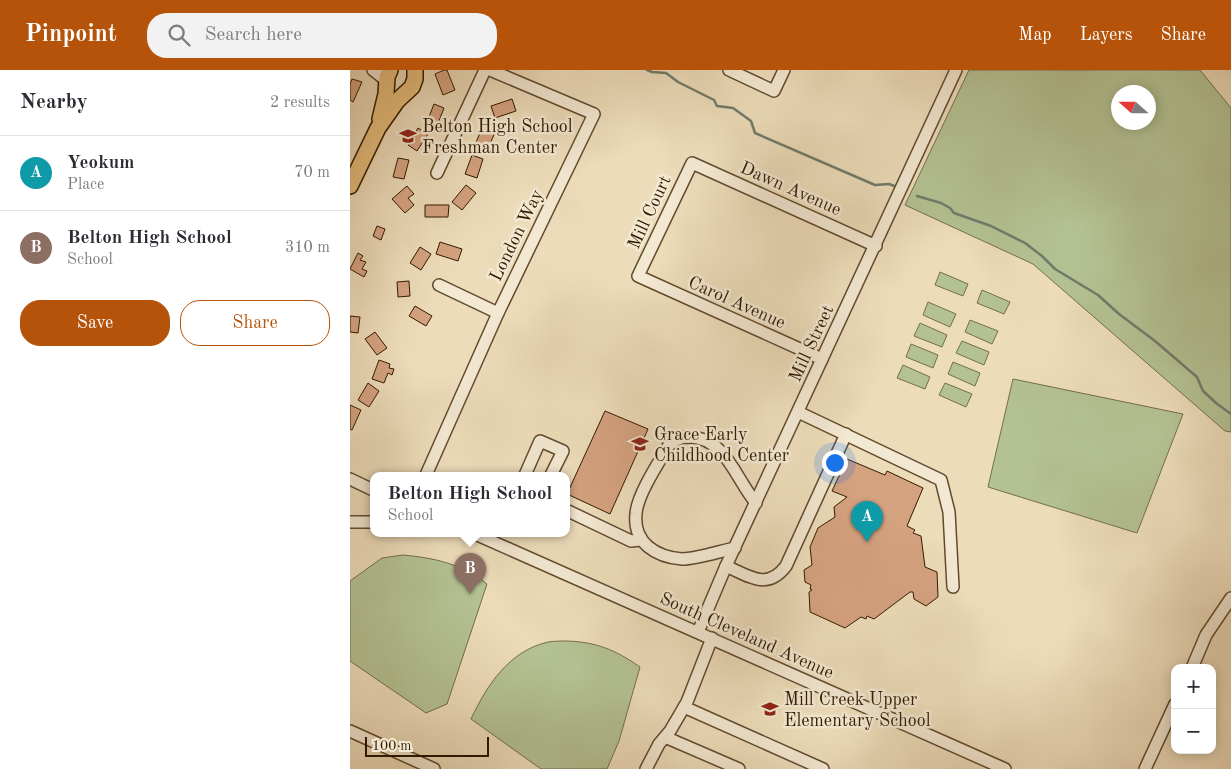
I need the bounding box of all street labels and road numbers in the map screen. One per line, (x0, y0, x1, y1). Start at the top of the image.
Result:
street label: Dawn Avenue (737, 159, 844, 219)
street label: Mill Court (625, 173, 675, 252)
street label: London Way (487, 186, 547, 284)
street label: Carol Avenue (685, 273, 788, 332)
street label: Mill Street (786, 302, 837, 385)
street label: South Cleveland Avenue (657, 589, 836, 682)

